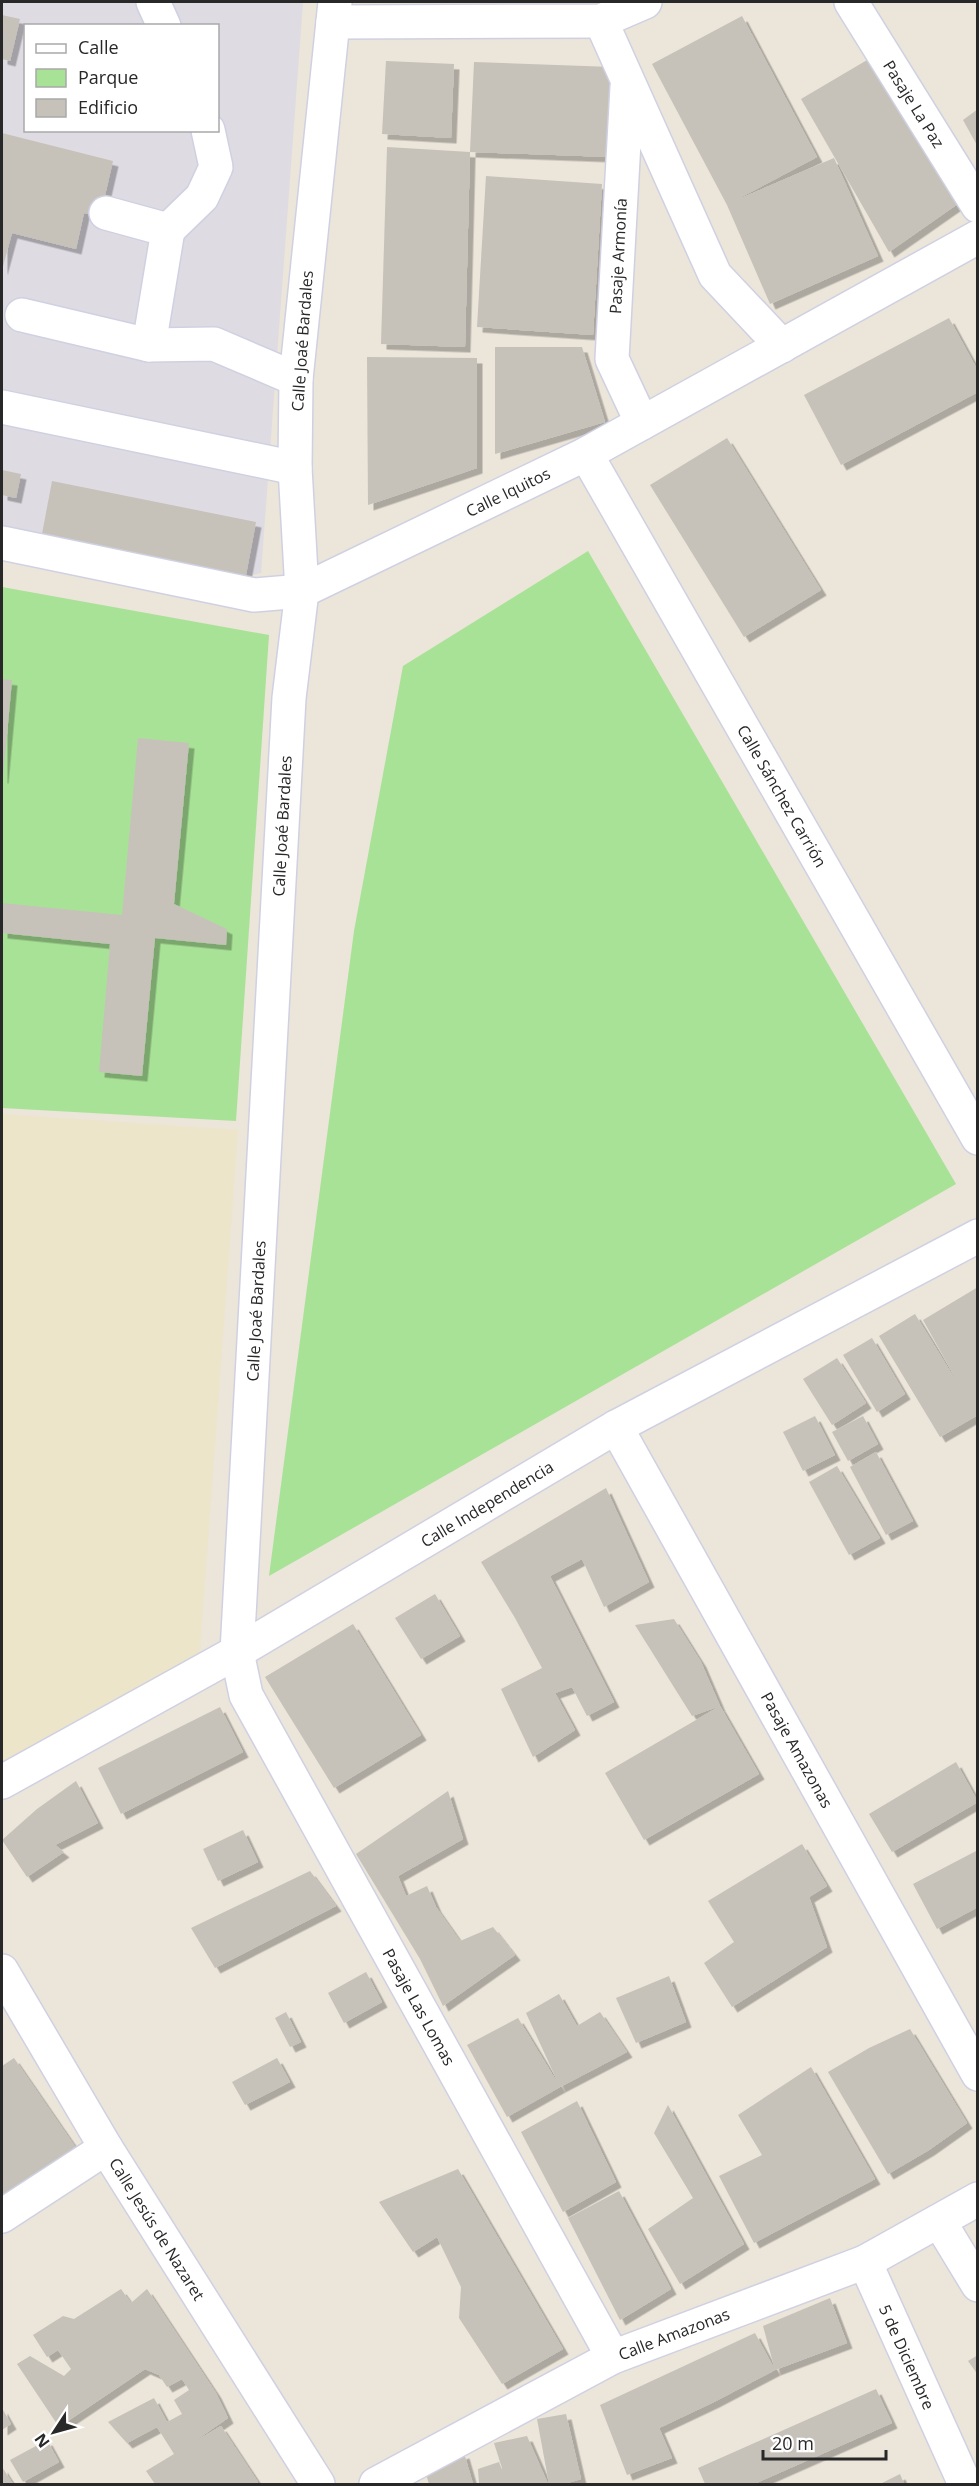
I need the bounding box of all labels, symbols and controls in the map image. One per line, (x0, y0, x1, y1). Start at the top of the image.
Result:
legend (24, 24, 219, 132)
text: Calle (78, 35, 119, 59)
street label: Pasaje La Paz (878, 56, 950, 152)
text: Parque (78, 65, 138, 89)
text: Edificio (78, 95, 138, 119)
street label: Pasaje Armonía (604, 197, 632, 315)
street label: Calle Joaé Bardales (286, 270, 318, 412)
street label: Calle Iquitos (462, 462, 554, 522)
street label: Calle Sánchez Carrión (732, 721, 832, 871)
street label: Calle Joaé Bardales (267, 755, 297, 897)
street label: Calle Joaé Bardales (241, 1240, 271, 1382)
street label: Calle Independencia (417, 1456, 557, 1552)
street label: Pasaje Amazonas (756, 1688, 838, 1812)
street label: Pasaje Las Lomas (378, 1945, 460, 2069)
street label: Calle Jesús de Nazaret (104, 2154, 210, 2305)
street label: 5 de Diciembre (874, 2301, 940, 2413)
street label: Calle Amazonas (615, 2303, 733, 2365)
north arrow (24, 2402, 84, 2462)
scale bar (763, 2423, 886, 2461)
text: N (29, 2429, 55, 2453)
text: 20 m (772, 2431, 814, 2455)

